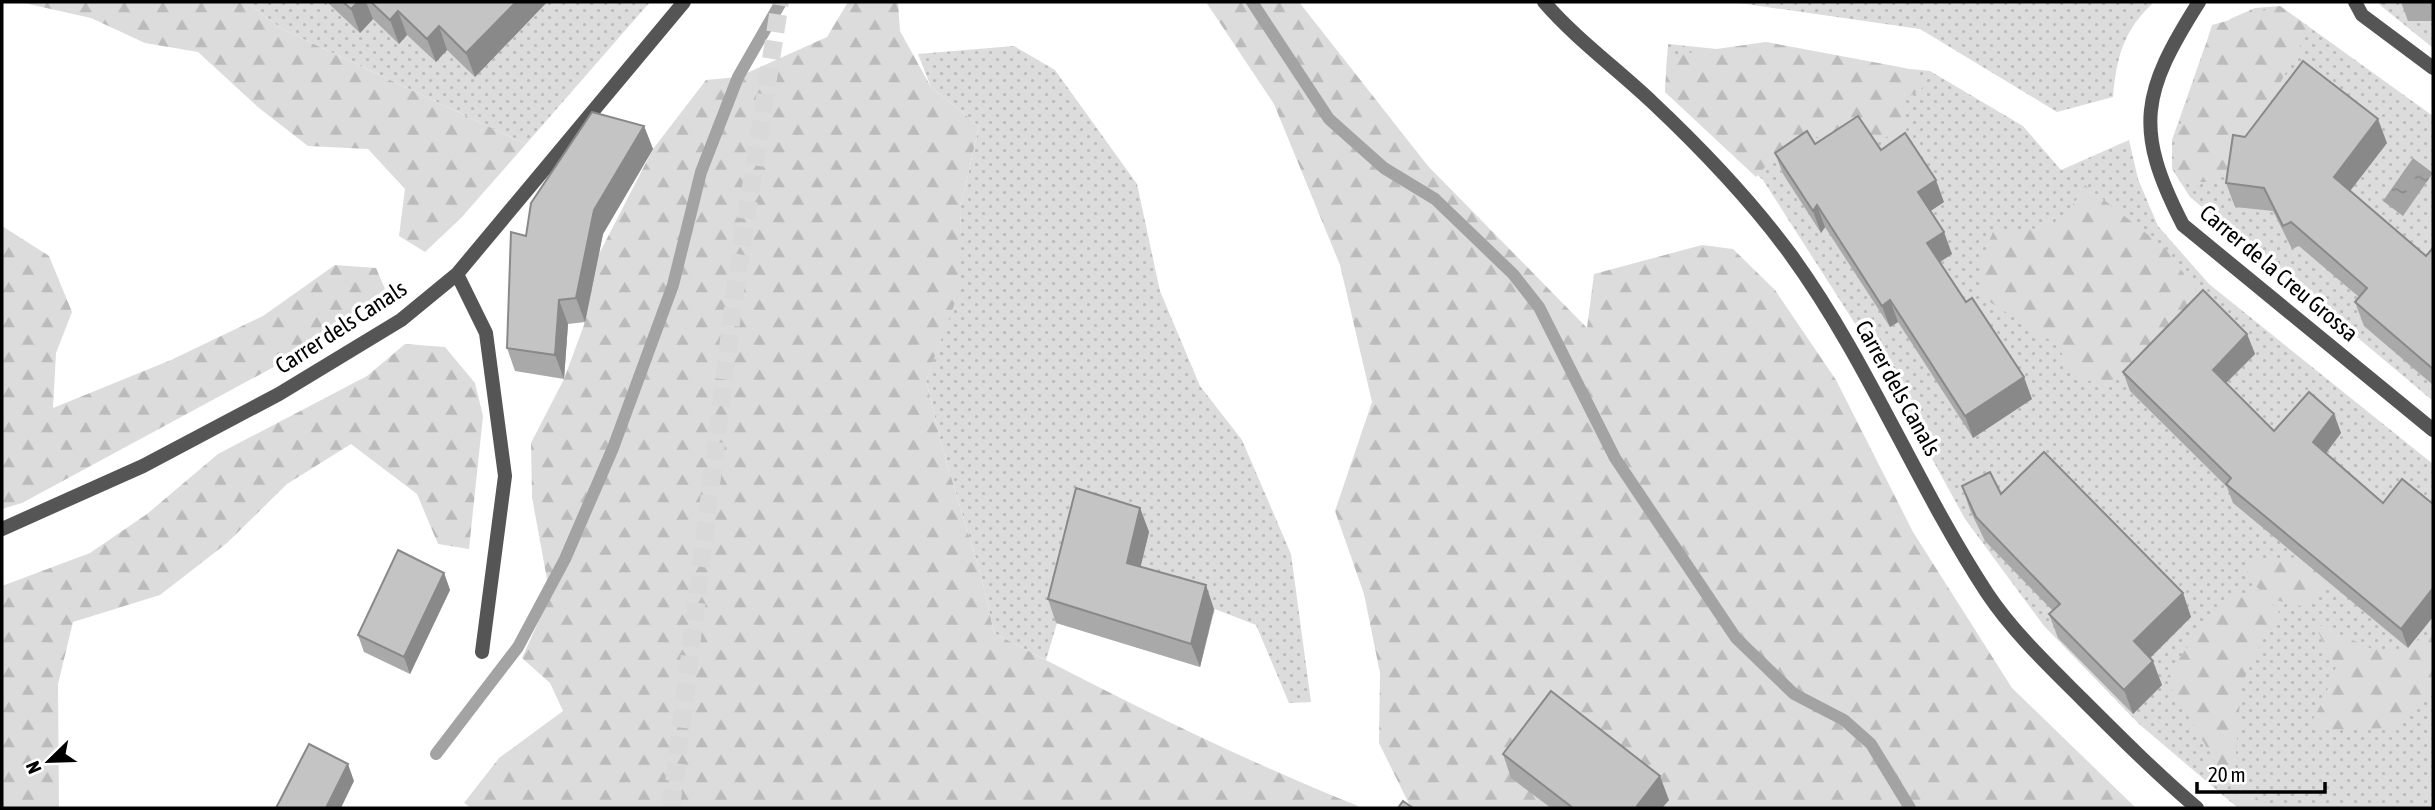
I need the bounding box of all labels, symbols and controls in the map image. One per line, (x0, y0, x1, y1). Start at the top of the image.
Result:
street label: Carrer de la Creu Grossa (2195, 199, 2363, 347)
street label: Carrer dels Canals (271, 275, 411, 379)
street label: Carrer dels Canals (1850, 316, 1946, 460)
north arrow (14, 726, 84, 796)
scale bar (2197, 750, 2325, 794)
text: N (21, 758, 46, 777)
text: 20 m (2208, 762, 2246, 786)

